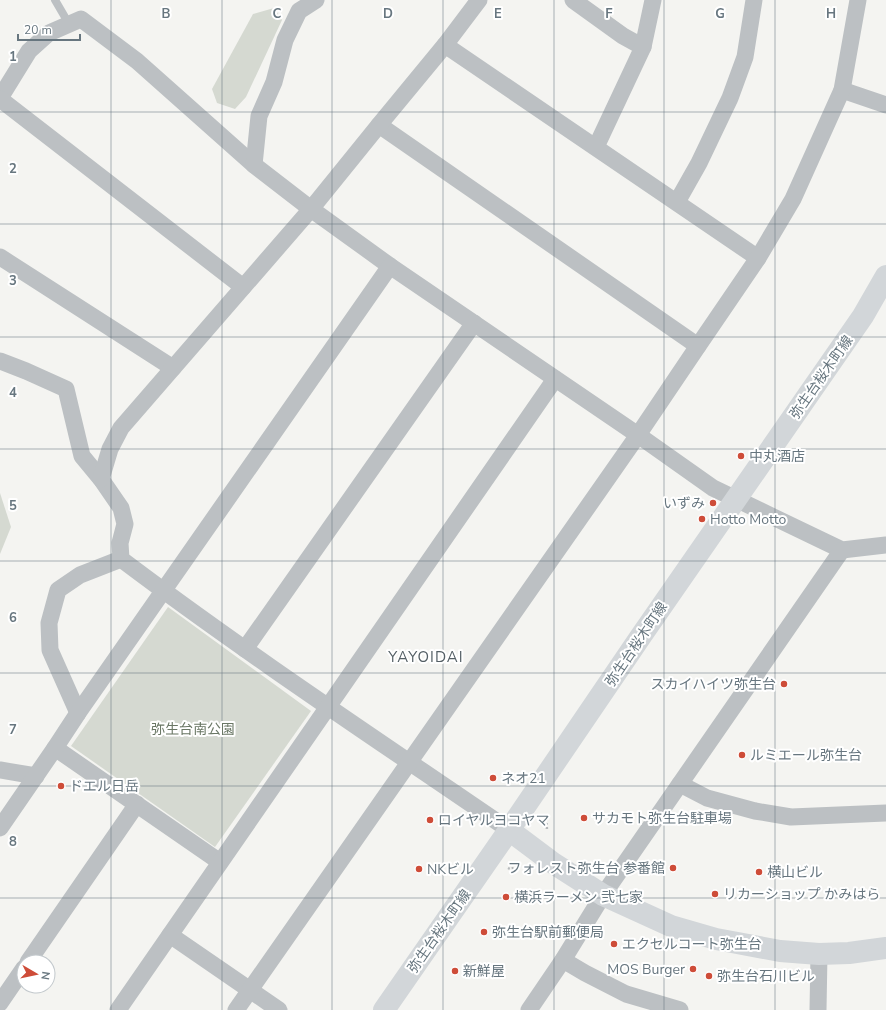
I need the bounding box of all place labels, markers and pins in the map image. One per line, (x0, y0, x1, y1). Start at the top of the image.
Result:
place label: 中丸酒店 (749, 447, 805, 466)
marker: 中丸酒店 (736, 451, 746, 461)
place label: いずみ (663, 494, 705, 513)
marker: いずみ (708, 498, 718, 508)
place label: Hotto Motto (710, 510, 787, 529)
marker: Hotto Motto (697, 514, 707, 524)
place label: スカイハイツ弥生台 (651, 675, 776, 694)
marker: スカイハイツ弥生台 (779, 679, 789, 689)
place label: ルミエール弥生台 (750, 746, 862, 765)
marker: ルミエール弥生台 (737, 750, 747, 760)
place label: ネオ21 (501, 769, 546, 788)
marker: ネオ21 (488, 773, 498, 783)
place label: ドエル日岳 (69, 777, 139, 796)
marker: ドエル日岳 (56, 781, 66, 791)
place label: サカモト弥生台駐車場 (592, 809, 732, 828)
place label: ロイヤルヨコヤマ (438, 811, 550, 830)
marker: サカモト弥生台駐車場 (579, 813, 589, 823)
marker: ロイヤルヨコヤマ (425, 815, 435, 825)
place label: フォレスト弥生台 参番館 (507, 859, 665, 878)
place label: NKビル (427, 860, 474, 879)
marker: フォレスト弥生台 参番館 (668, 863, 678, 873)
place label: 横山ビル (767, 863, 823, 882)
marker: NKビル (414, 864, 424, 874)
marker: 横山ビル (754, 867, 764, 877)
place label: リカーショップ かみはら (723, 885, 880, 904)
place label: 横浜ラーメン 弐七家 (514, 888, 643, 907)
marker: リカーショップ かみはら (710, 889, 720, 899)
marker: 横浜ラーメン 弐七家 (501, 892, 511, 902)
place label: 弥生台駅前郵便局 (492, 923, 604, 942)
marker: 弥生台駅前郵便局 (479, 927, 489, 937)
place label: エクセルコート弥生台 (622, 935, 762, 954)
marker: エクセルコート弥生台 (609, 939, 619, 949)
place label: MOS Burger (607, 960, 685, 979)
place label: 新鮮屋 (463, 962, 505, 981)
marker: MOS Burger (688, 964, 698, 974)
marker: 新鮮屋 (450, 966, 460, 976)
place label: 弥生台石川ビル (717, 967, 815, 986)
marker: 弥生台石川ビル (704, 971, 714, 981)

